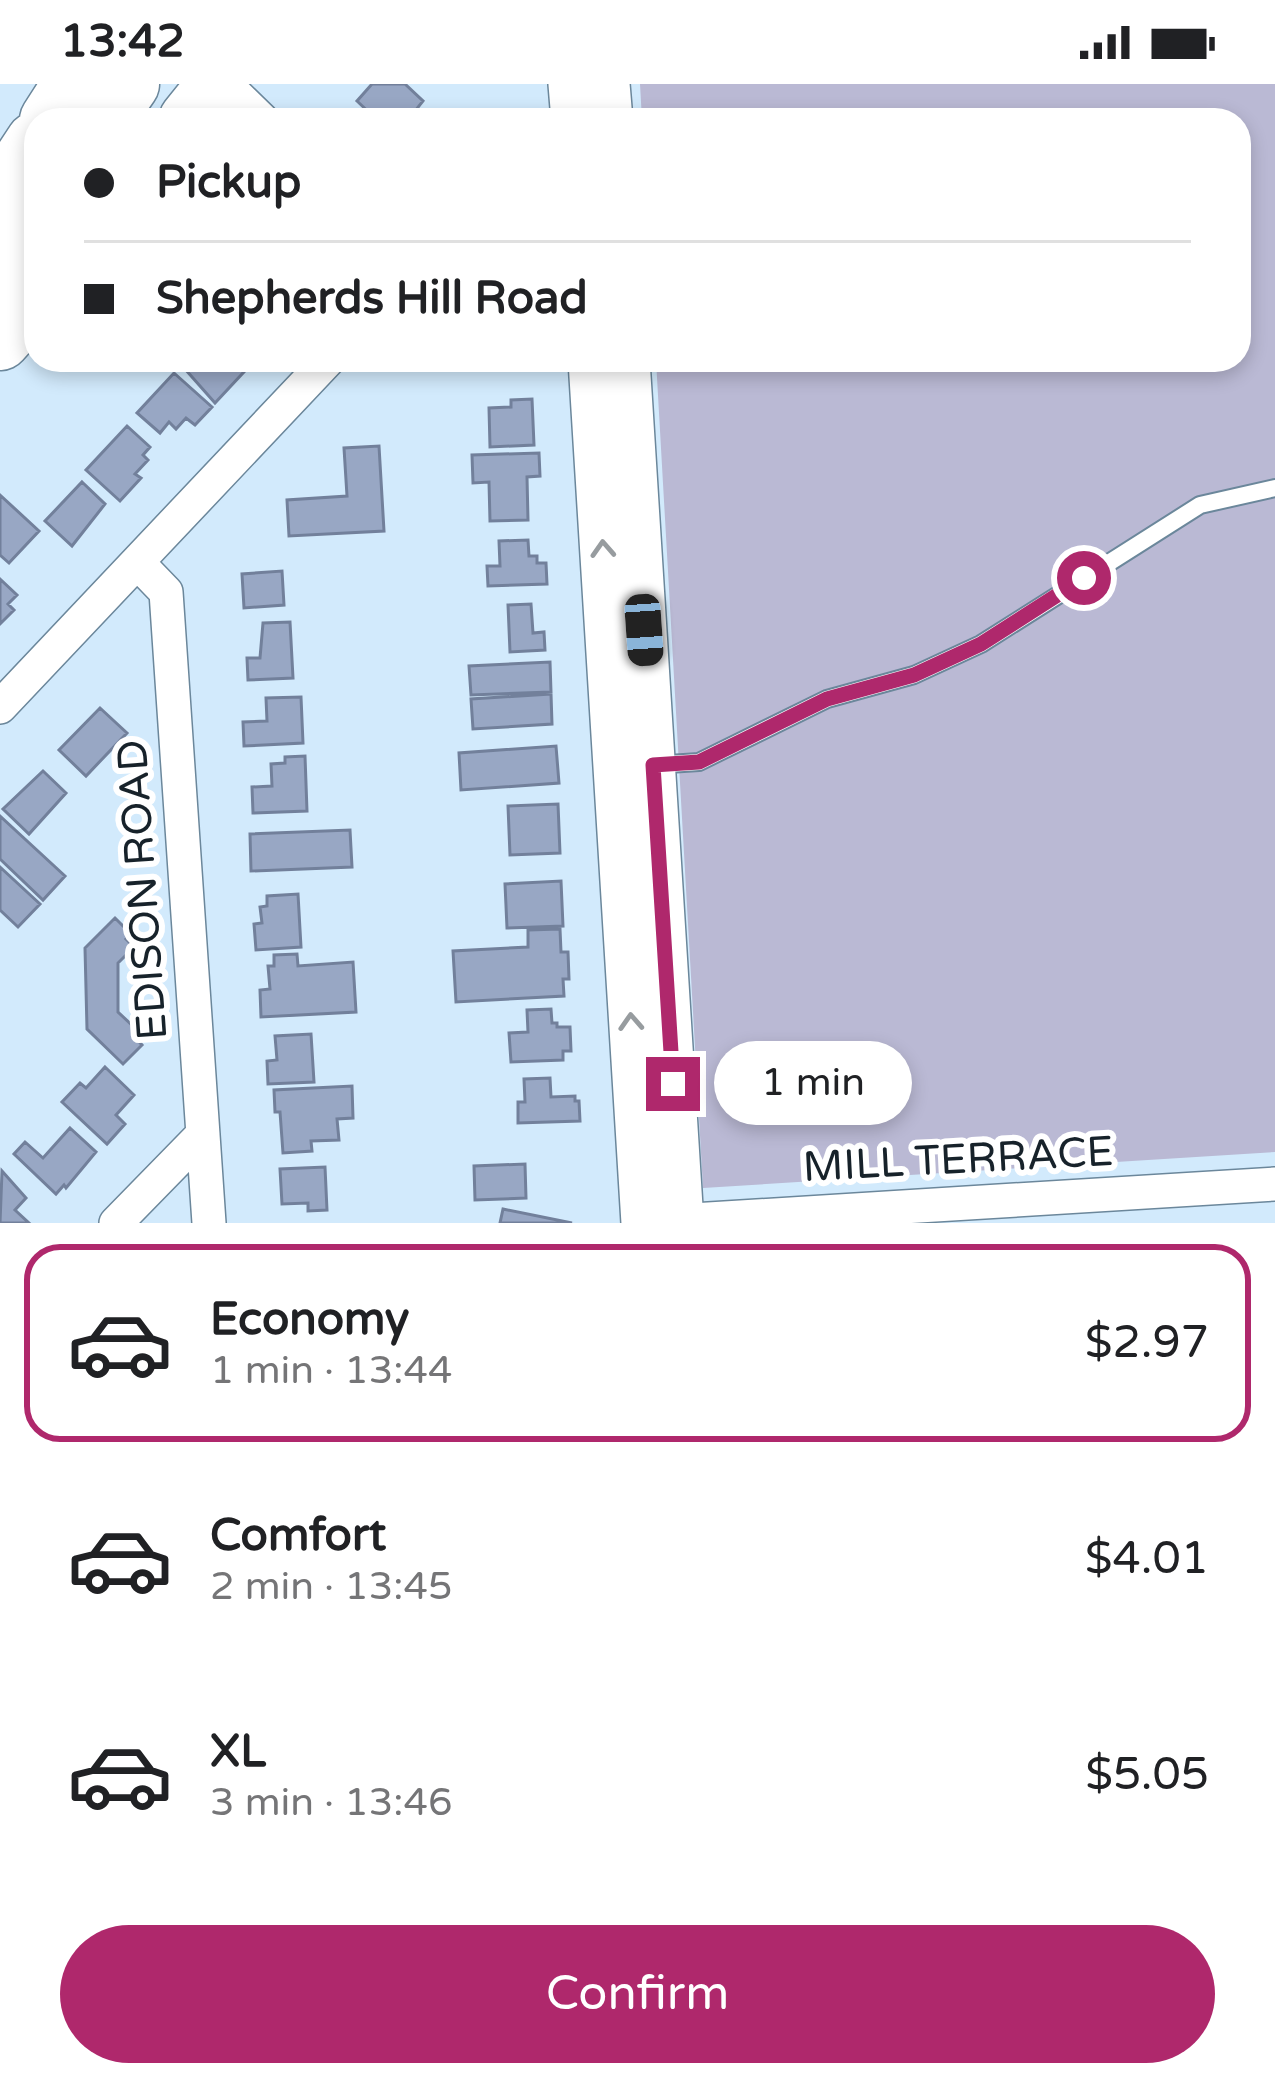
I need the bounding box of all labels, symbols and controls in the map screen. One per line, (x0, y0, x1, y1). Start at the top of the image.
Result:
text: 13:42 (60, 15, 185, 69)
text: Pickup (156, 156, 301, 210)
text: Shepherds Hill Road (156, 272, 588, 326)
one-way arrow (590, 539, 616, 558)
route start (1057, 551, 1111, 605)
car (624, 593, 664, 667)
street label: EDISON ROAD (107, 738, 178, 1042)
one-way arrow (619, 1012, 645, 1031)
callout: 1 min (715, 1042, 913, 1126)
route end (646, 1057, 700, 1111)
text: 1 min (761, 1059, 865, 1106)
street label: MILL TERRACE (802, 1126, 1115, 1193)
icon: car (66, 1289, 174, 1397)
text: Economy (210, 1293, 409, 1347)
text: $2.97 (1085, 1316, 1209, 1370)
text: 1 min · 13:44 (210, 1347, 452, 1394)
icon: car (66, 1505, 174, 1613)
text: Comfort (210, 1509, 386, 1563)
text: $4.01 (1085, 1532, 1209, 1586)
text: 2 min · 13:45 (210, 1563, 452, 1610)
icon: car (66, 1721, 174, 1829)
text: XL (210, 1725, 266, 1779)
text: $5.05 (1085, 1748, 1209, 1802)
text: 3 min · 13:46 (210, 1779, 452, 1826)
button: Confirm (60, 1925, 1215, 2063)

